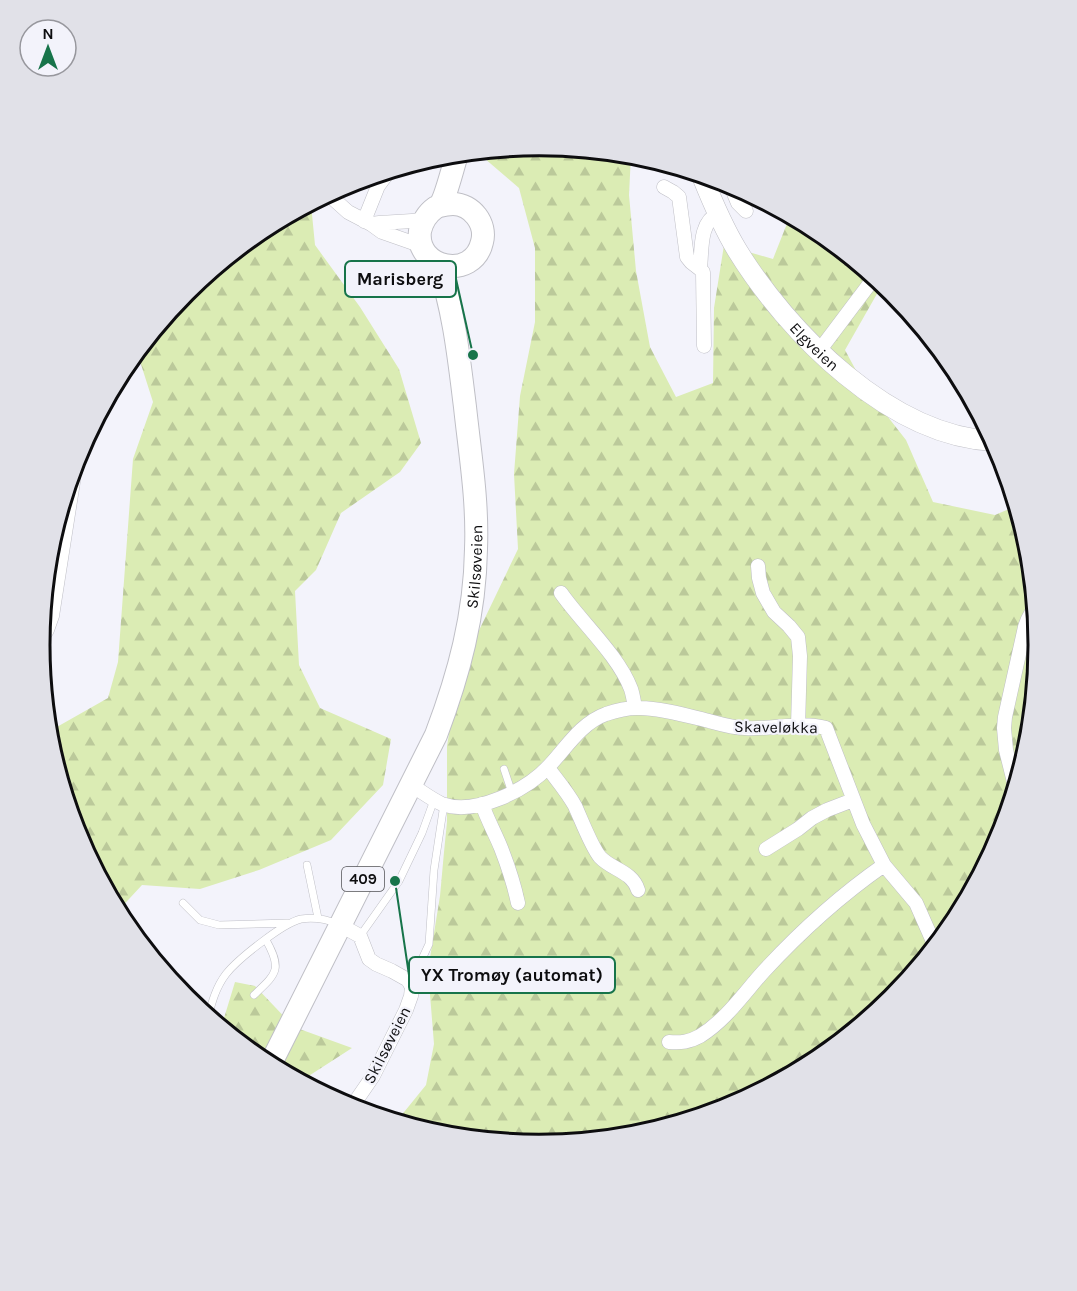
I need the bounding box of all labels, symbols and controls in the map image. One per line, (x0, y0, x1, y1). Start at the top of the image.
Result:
north arrow (18, 18, 78, 78)
text: N (42, 24, 54, 43)
callout: Marisberg (345, 261, 456, 297)
text: Marisberg (357, 268, 444, 290)
street label: Elgveien (786, 318, 843, 375)
street label: Skilsøveien (462, 525, 486, 610)
street label: Skaveløkka (734, 717, 818, 737)
road number: 409 (342, 867, 384, 891)
callout: YX Tromøy (automat) (409, 957, 615, 993)
text: YX Tromøy (automat) (421, 964, 603, 986)
street label: Skilsøveien (359, 1003, 415, 1087)

